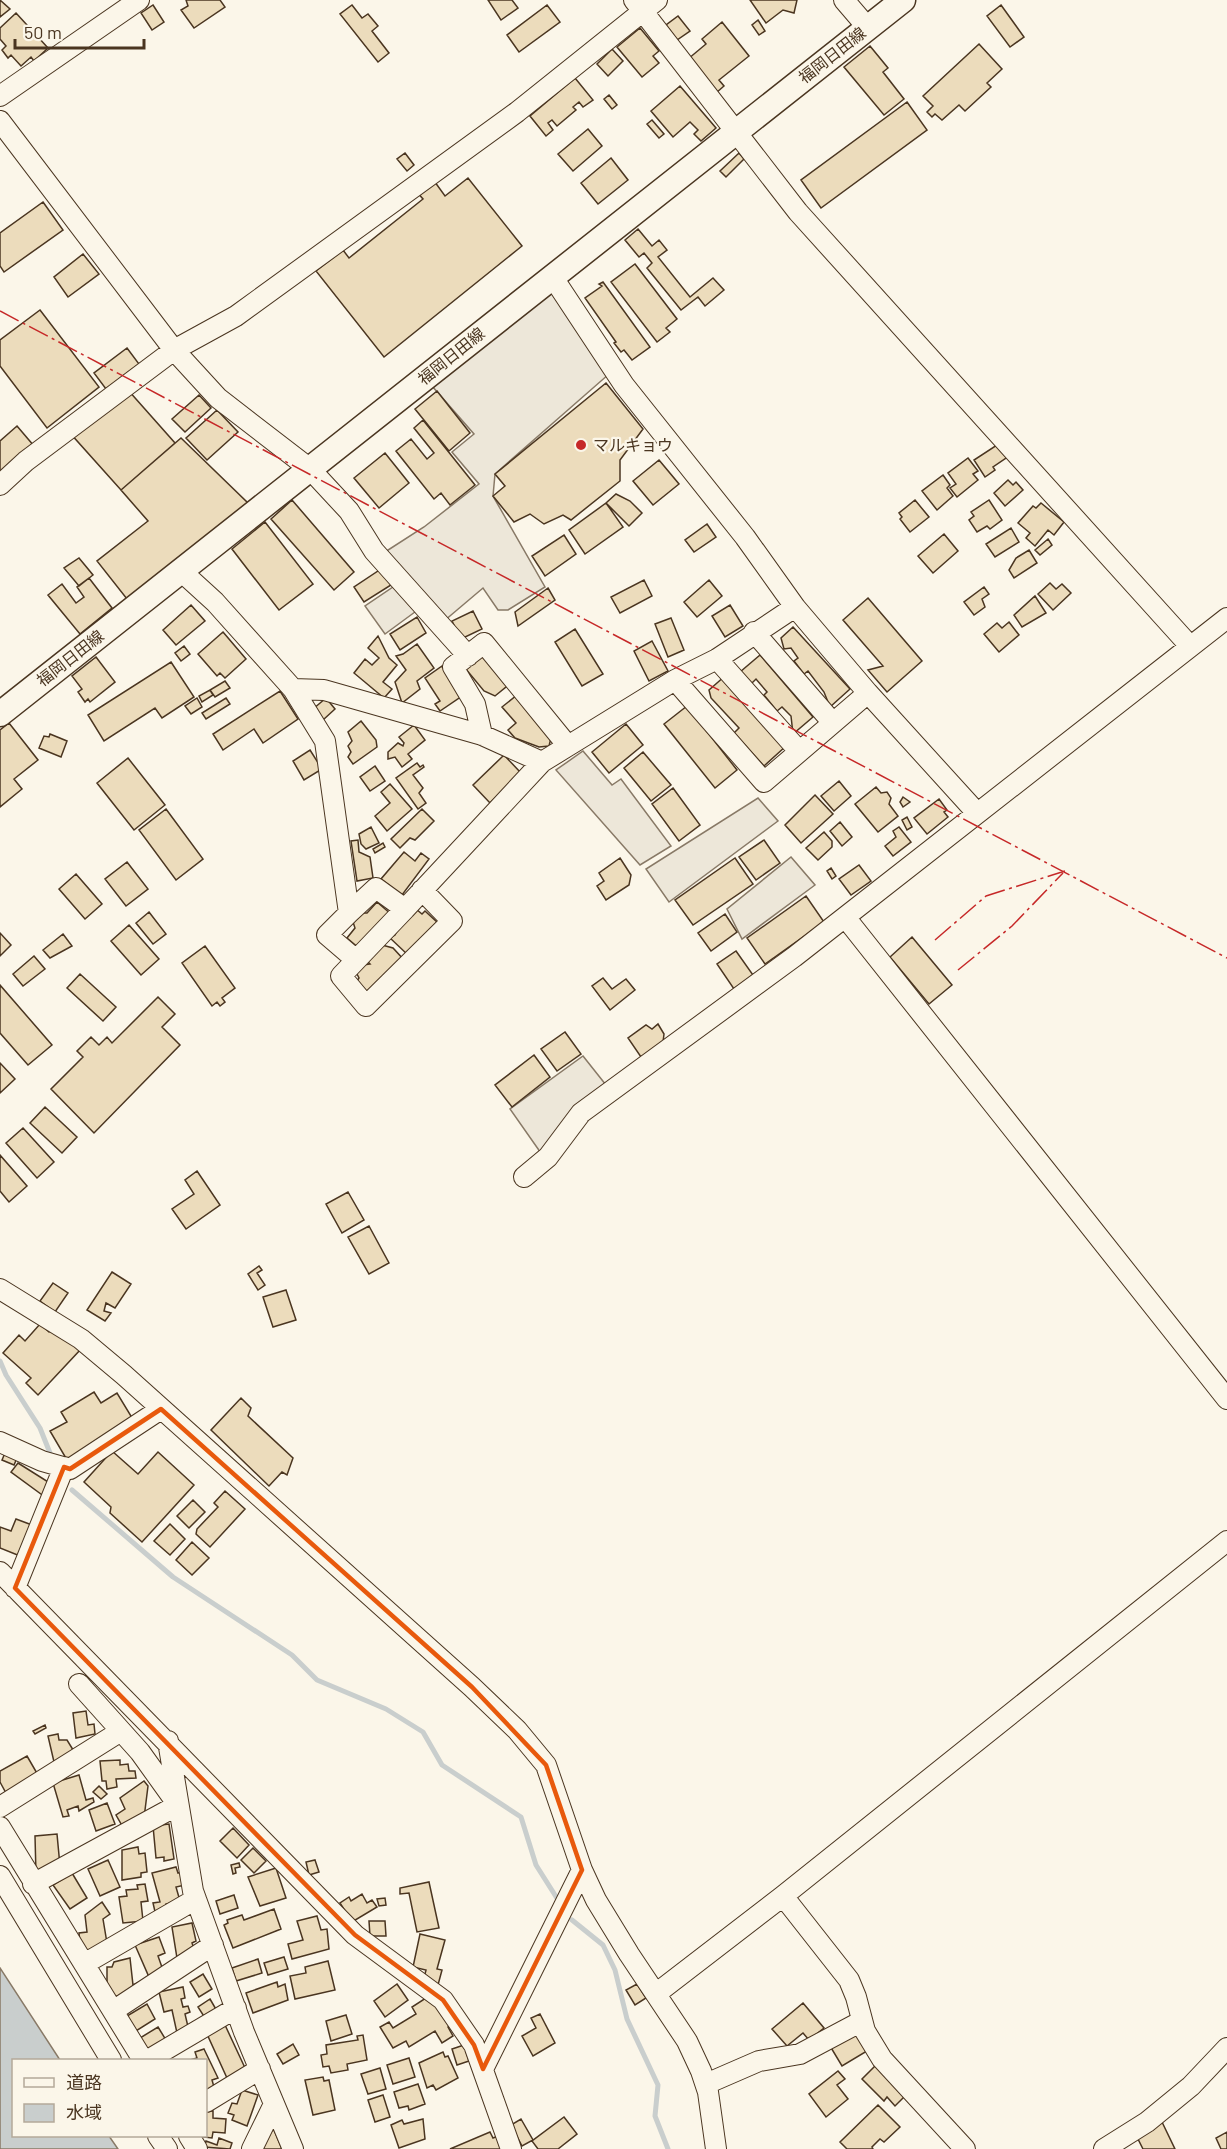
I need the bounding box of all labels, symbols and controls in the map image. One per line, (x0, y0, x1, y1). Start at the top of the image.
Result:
scale bar (15, 12, 144, 50)
text: 50 m (24, 21, 62, 43)
street label: 福岡日田線 (794, 22, 869, 87)
street label: 福岡日田線 (414, 323, 488, 388)
place label: マルキョウ (593, 435, 673, 454)
marker: マルキョウ (574, 438, 588, 452)
street label: 福岡日田線 (32, 625, 107, 690)
legend (12, 2059, 207, 2137)
text: 道路 (66, 2071, 102, 2093)
text: 水域 (66, 2101, 102, 2123)

